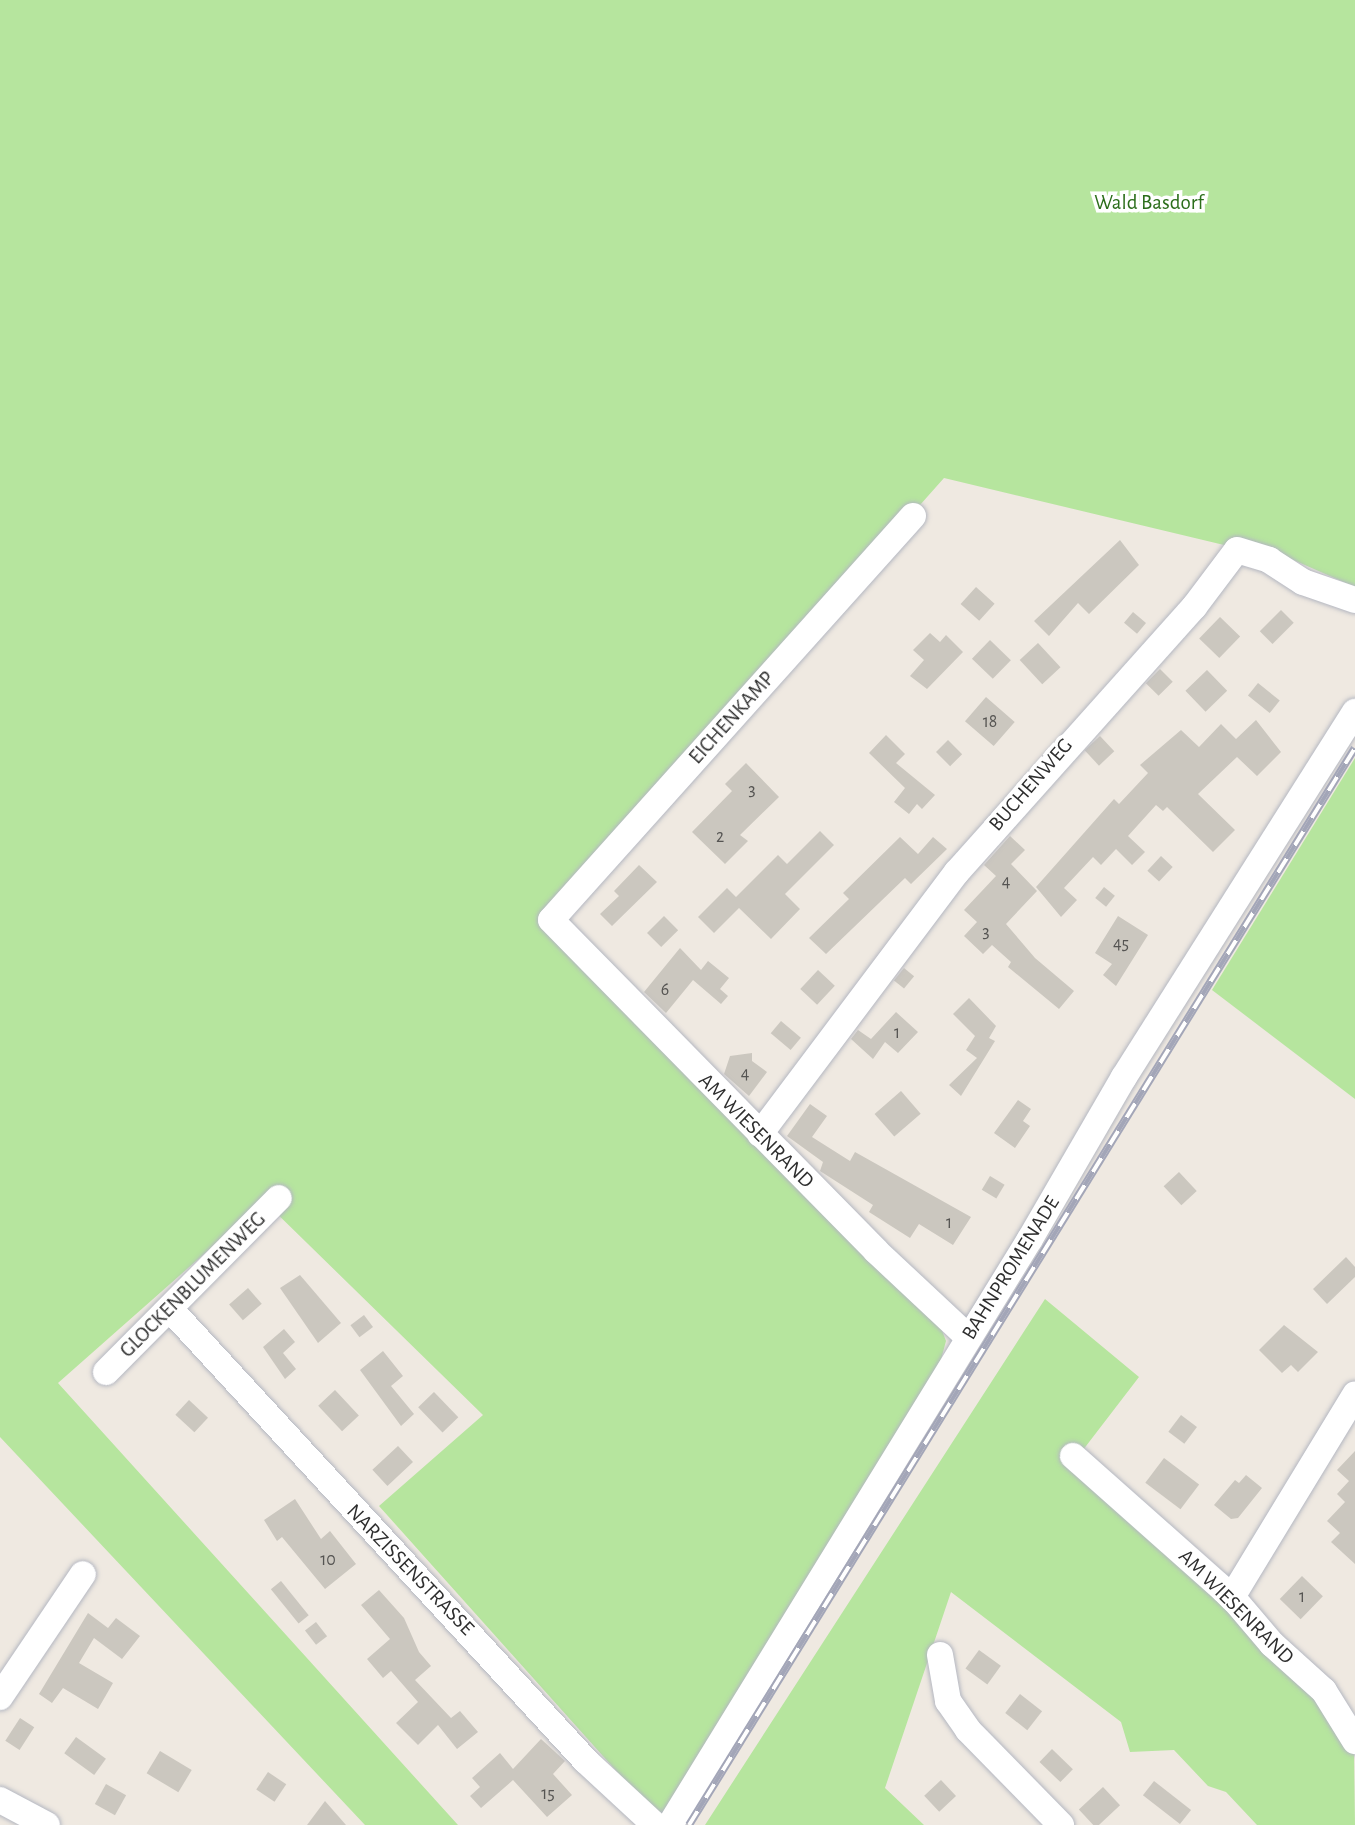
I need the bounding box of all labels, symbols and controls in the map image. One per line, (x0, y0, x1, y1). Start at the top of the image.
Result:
park label: Wald Basdorf (1094, 190, 1204, 216)
street label: EICHENKAMP (684, 666, 780, 770)
house number: 18 (983, 711, 997, 733)
street label: BUCHENWEG (984, 733, 1078, 837)
house number: 3 (748, 779, 756, 801)
house number: 2 (716, 826, 724, 848)
house number: 4 (1002, 871, 1010, 893)
house number: 3 (982, 921, 990, 943)
house number: 45 (1113, 933, 1129, 955)
house number: 6 (661, 979, 669, 1001)
house number: 1 (894, 1022, 900, 1044)
house number: 4 (741, 1063, 749, 1085)
street label: AM WIESENRAND (693, 1068, 819, 1194)
street label: BAHNPROMENADE (957, 1191, 1065, 1345)
street label: GLOCKENBLUMENWEG (115, 1207, 271, 1363)
house number: 1 (946, 1212, 952, 1234)
street label: NARZISSENSTRASSE (341, 1499, 479, 1641)
street label: AM WIESENRAND (1173, 1544, 1299, 1670)
house number: 10 (320, 1549, 336, 1571)
house number: 1 (1299, 1586, 1305, 1608)
house number: 15 (541, 1783, 555, 1805)

